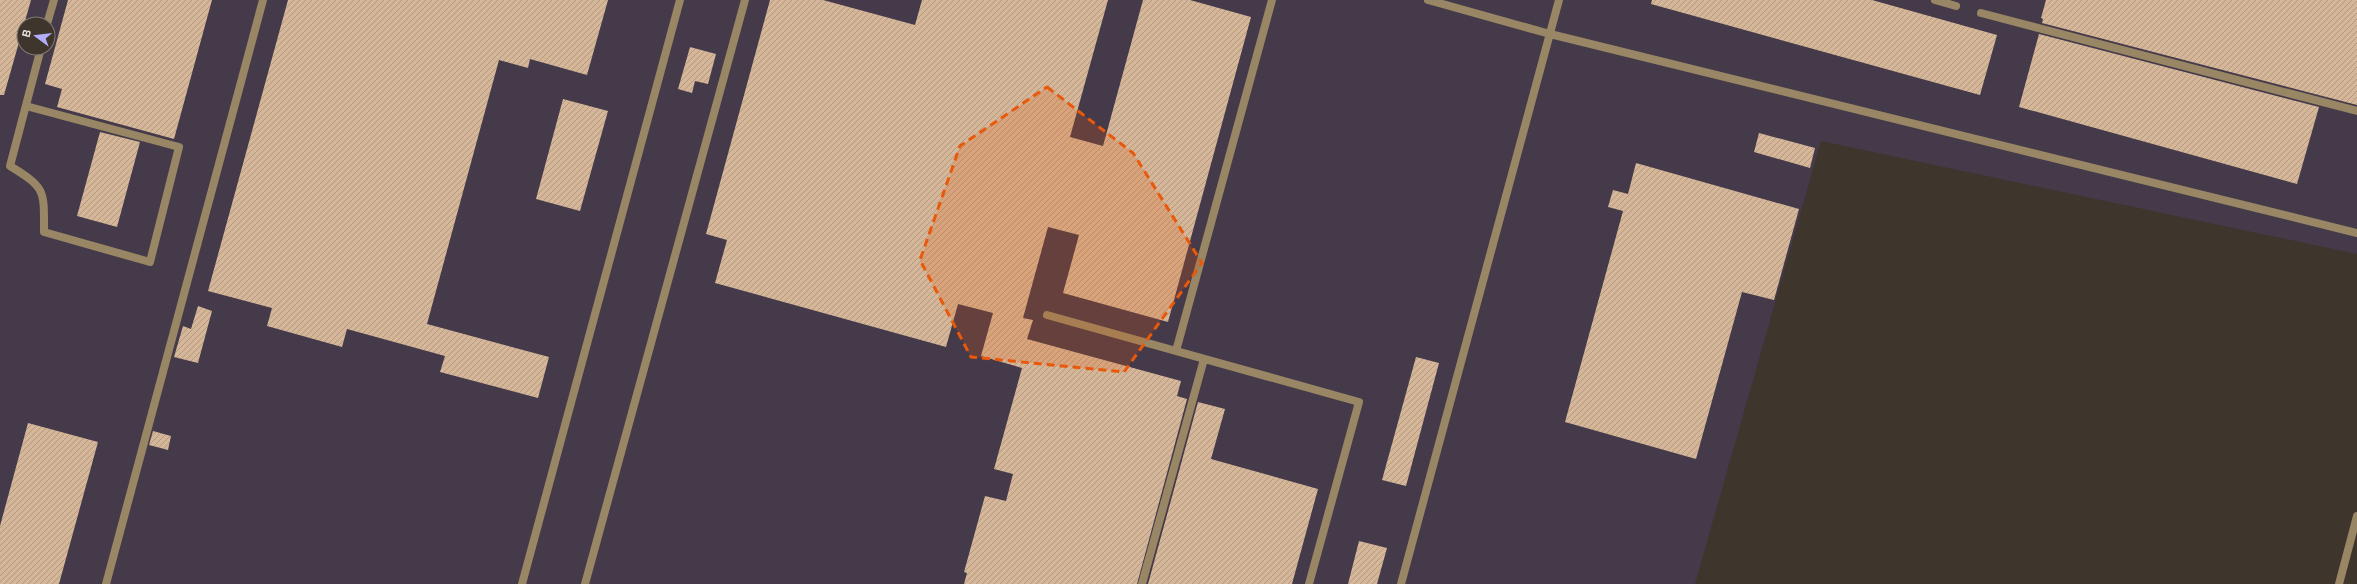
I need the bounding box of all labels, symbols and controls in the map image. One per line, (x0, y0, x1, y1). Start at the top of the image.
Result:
north arrow (16, 16, 56, 56)
text: B (20, 28, 34, 39)

